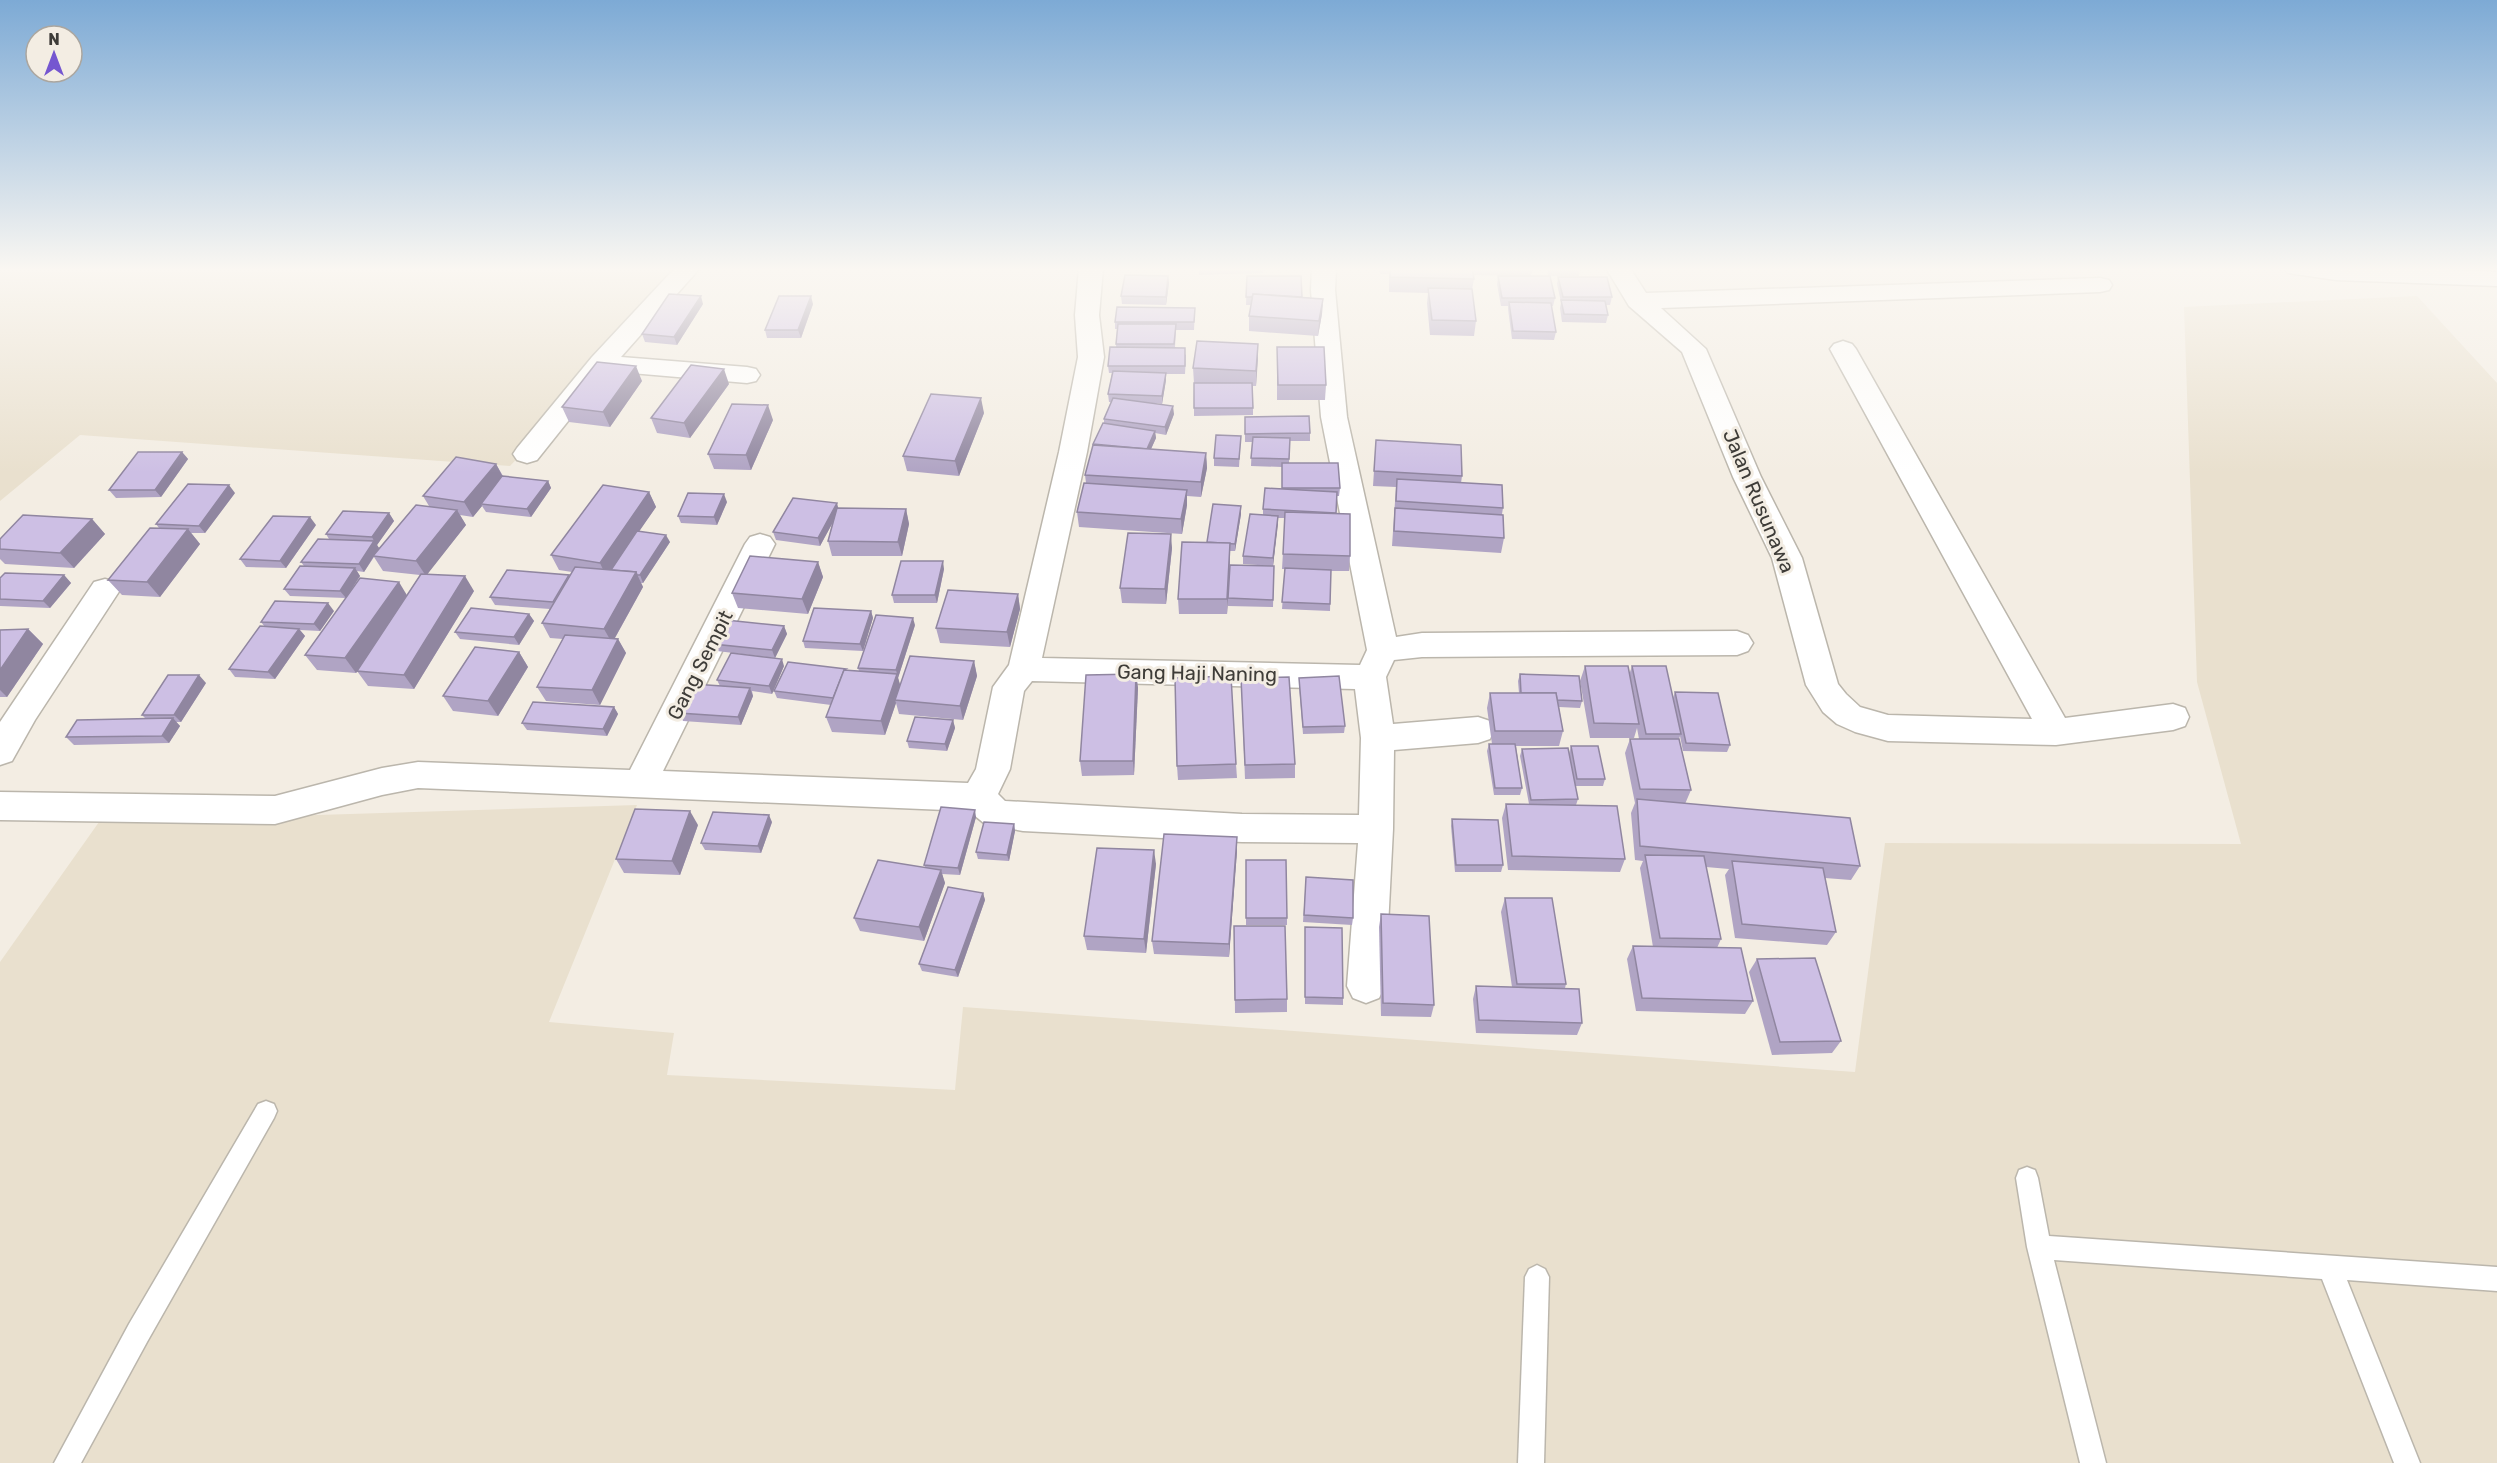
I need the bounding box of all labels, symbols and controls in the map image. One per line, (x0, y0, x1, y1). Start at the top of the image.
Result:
north arrow (24, 24, 84, 84)
text: N (48, 30, 60, 49)
street label: Jalan Rusunawa (1718, 426, 1800, 576)
street label: Gang Sempit (662, 606, 738, 724)
street label: Gang Haji Naning (1117, 660, 1277, 686)

